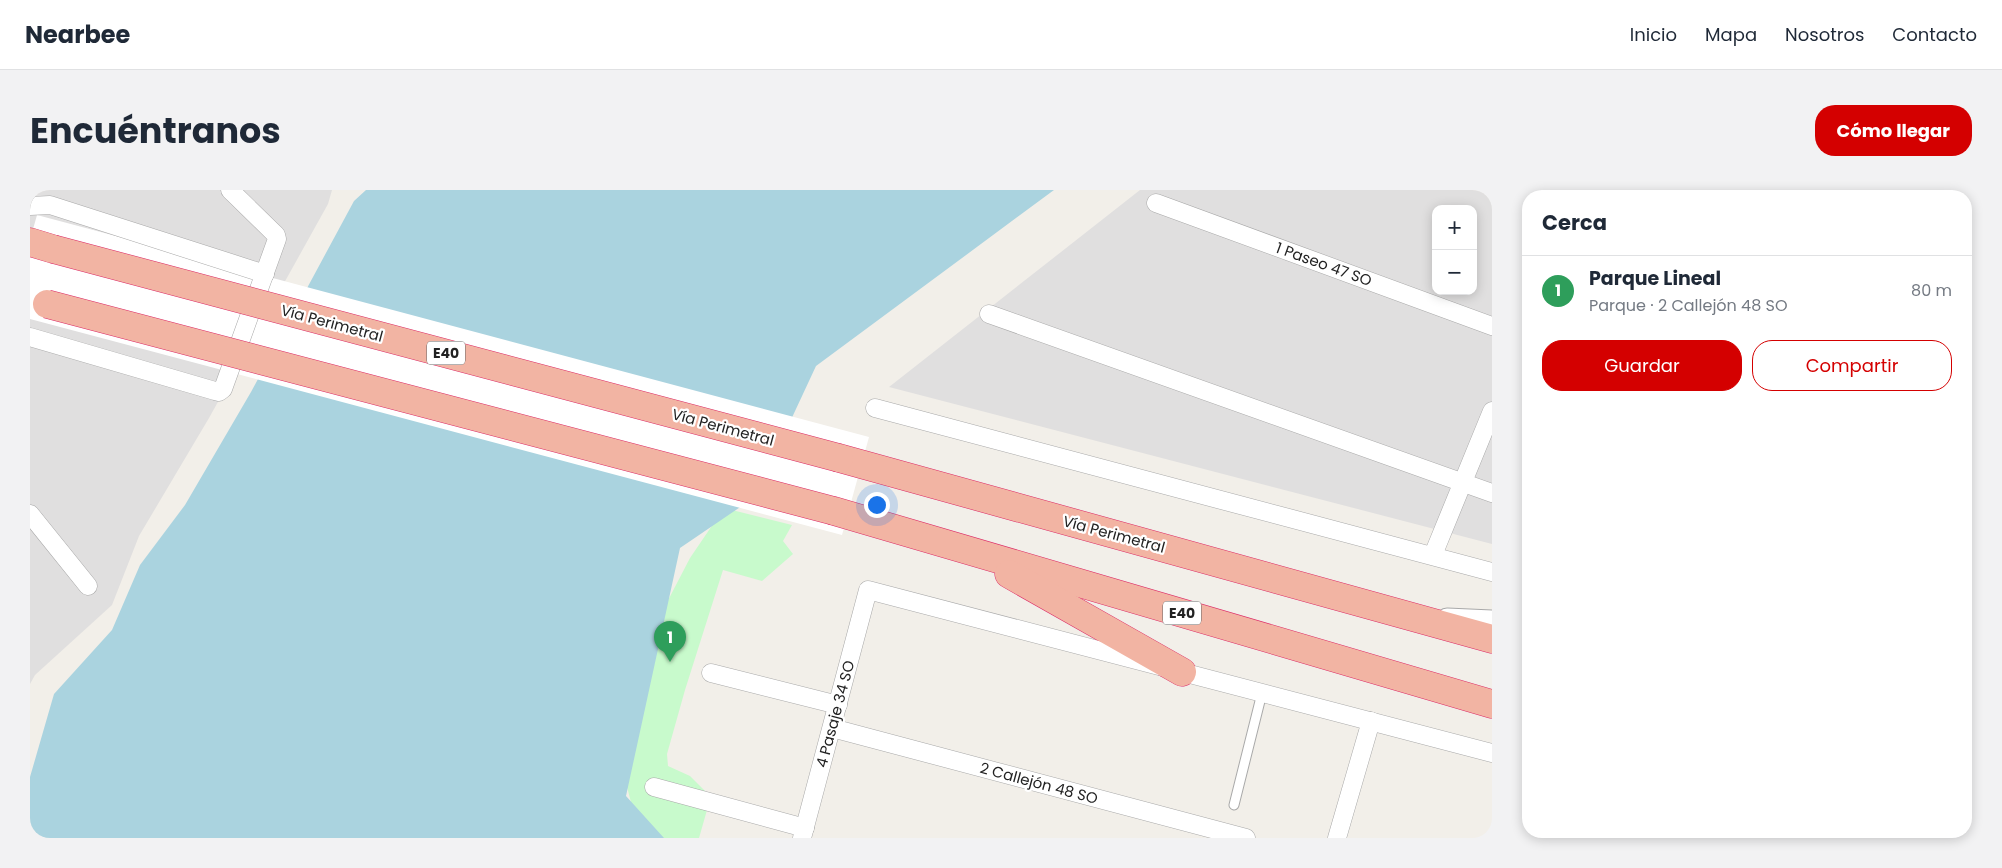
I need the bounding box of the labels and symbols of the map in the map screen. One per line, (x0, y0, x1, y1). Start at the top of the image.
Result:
street label: 1 Paseo 47 SO (1273, 237, 1375, 291)
street label: Vía Perimetral (279, 299, 385, 347)
road number: E40 (427, 342, 465, 364)
street label: Vía Perimetral (670, 403, 776, 451)
your location (864, 492, 890, 518)
street label: Vía Perimetral (1061, 510, 1167, 558)
road number: E40 (1163, 602, 1201, 624)
pin: 1 (654, 621, 686, 662)
street label: 4 Pasaje 34 SO (811, 658, 859, 770)
street label: 2 Callejón 48 SO (978, 757, 1101, 809)

